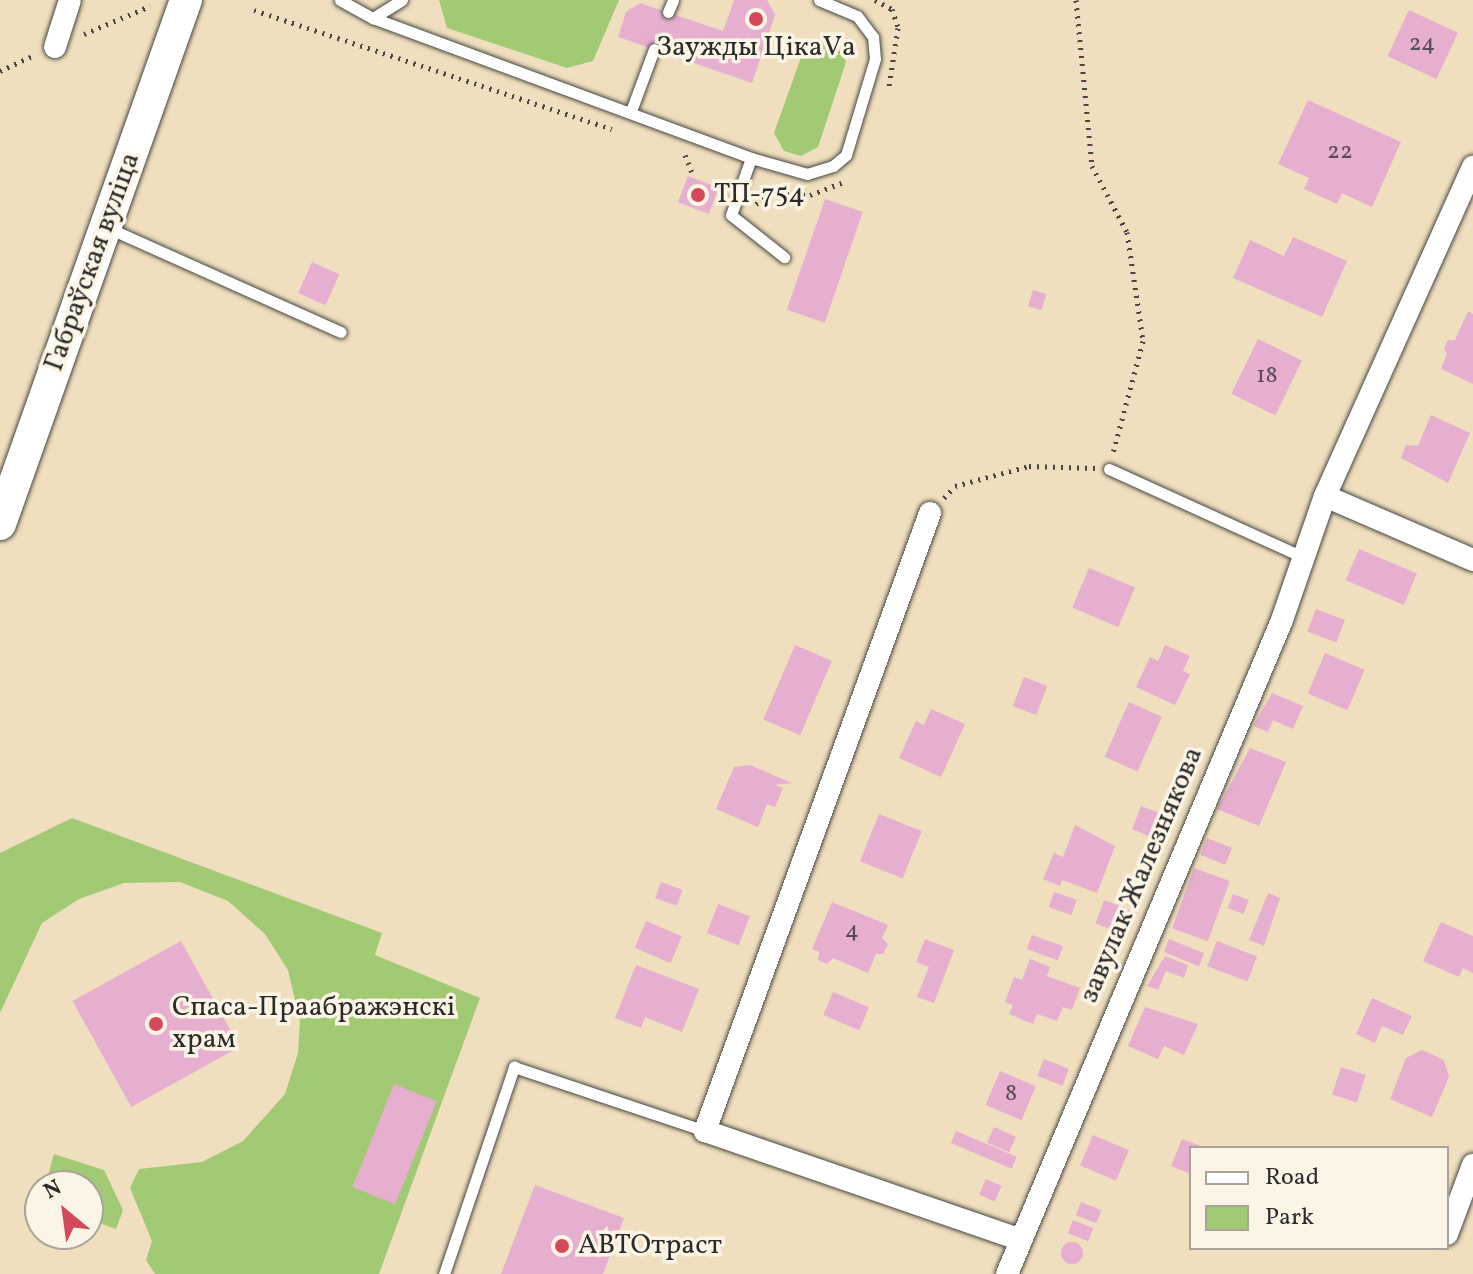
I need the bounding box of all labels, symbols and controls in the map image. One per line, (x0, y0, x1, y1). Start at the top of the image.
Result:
marker: Заужды ЦікаVа (747, 10, 765, 28)
place label: Заужды ЦікаVа (656, 31, 856, 65)
house number: 24 (1409, 31, 1435, 59)
house number: 22 (1327, 139, 1353, 167)
street label: Габраўская вуліца (38, 148, 148, 376)
place label: ТП-754 (714, 178, 805, 212)
marker: ТП-754 (689, 186, 707, 204)
house number: 18 (1256, 363, 1278, 391)
street label: завулак Жалезнякова (1073, 742, 1211, 1008)
house number: 4 (845, 918, 859, 946)
place label: Спаса-Праабражэнскі храм (172, 991, 455, 1057)
marker: Спаса-Праабражэнскі храм (147, 1015, 165, 1033)
house number: 8 (1005, 1081, 1017, 1109)
legend (1189, 1146, 1449, 1250)
text: Road (1265, 1161, 1319, 1195)
north arrow (24, 1170, 104, 1250)
text: N (39, 1173, 68, 1208)
text: Park (1265, 1201, 1314, 1235)
place label: АВТОтраст (578, 1229, 722, 1263)
marker: АВТОтраст (553, 1237, 571, 1255)

